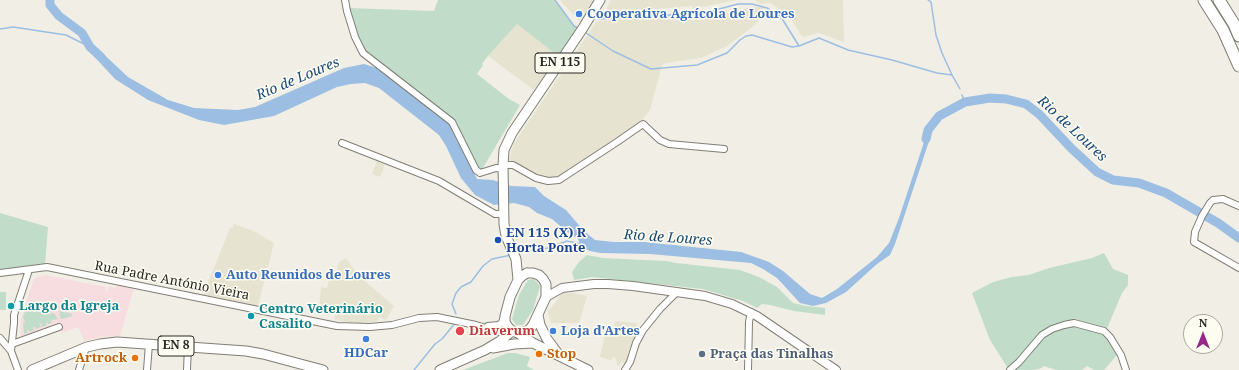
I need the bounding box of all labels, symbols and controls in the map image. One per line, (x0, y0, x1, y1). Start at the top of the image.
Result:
place label: Cooperativa Agrícola de Loures (587, 6, 794, 22)
marker: Cooperativa Agrícola de Loures (574, 9, 584, 19)
road number: EN 115 (535, 53, 585, 73)
water label: Rio de Loures (254, 54, 342, 104)
water label: Rio de Loures (1034, 93, 1110, 165)
place label: EN 115 (X) R Horta Ponte (506, 225, 586, 256)
water label: Rio de Loures (623, 227, 713, 249)
marker: EN 115 (X) R Horta Ponte (493, 235, 503, 245)
street label: Rua Padre António Vieira (93, 258, 251, 304)
place label: Auto Reunidos de Loures (226, 267, 390, 283)
marker: Auto Reunidos de Loures (213, 270, 223, 280)
place label: Largo da Igreja (19, 298, 119, 314)
marker: Largo da Igreja (6, 301, 16, 311)
place label: Centro Veterinário Casalito (259, 301, 383, 332)
marker: Centro Veterinário Casalito (246, 311, 256, 321)
north arrow (1183, 314, 1223, 354)
text: N (1199, 315, 1207, 330)
place label: Diaverum (469, 323, 535, 339)
place label: Loja d'Artes (561, 323, 640, 339)
marker: Diaverum (454, 325, 466, 337)
marker: Loja d'Artes (548, 326, 558, 336)
marker: HDCar (361, 334, 371, 344)
road number: EN 8 (158, 336, 194, 356)
place label: HDCar (344, 345, 388, 361)
place label: Stop (547, 346, 576, 362)
place label: Praça das Tinalhas (710, 346, 833, 362)
marker: Stop (534, 349, 544, 359)
marker: Praça das Tinalhas (697, 349, 707, 359)
place label: Artrock (75, 350, 127, 366)
marker: Artrock (130, 353, 140, 363)

